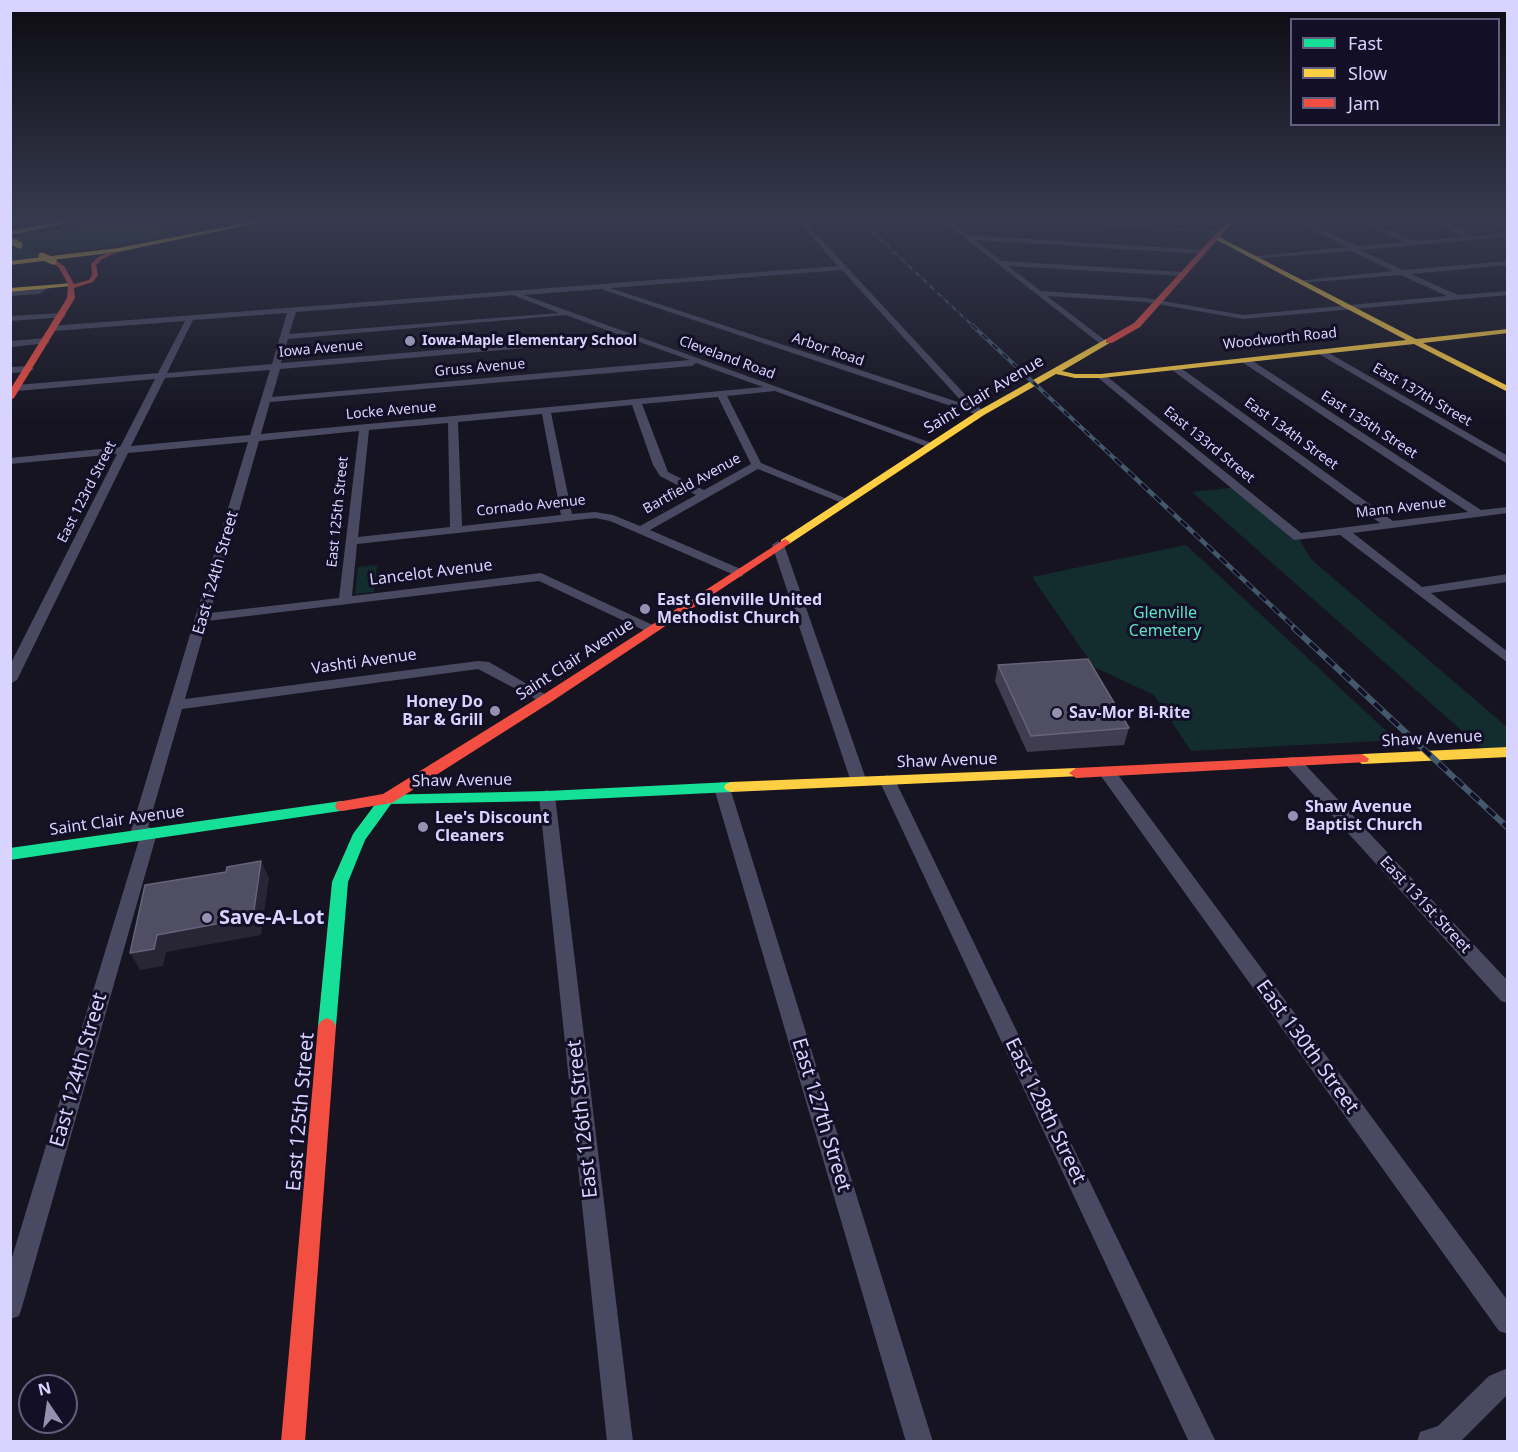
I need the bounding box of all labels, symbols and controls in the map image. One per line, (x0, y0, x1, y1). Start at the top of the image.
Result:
legend (1290, 18, 1500, 126)
text: Fast (1348, 31, 1383, 55)
text: Slow (1348, 61, 1387, 85)
text: Jam (1348, 91, 1380, 115)
street label: Woodworth Road (1222, 325, 1338, 353)
street label: Arbor Road (790, 330, 866, 370)
place label: Iowa-Maple Elementary School (422, 333, 637, 349)
street label: Cleveland Road (677, 333, 777, 383)
marker: Iowa-Maple Elementary School (403, 334, 417, 348)
street label: Iowa Avenue (278, 337, 364, 361)
street label: Saint Clair Avenue (921, 352, 1047, 438)
street label: Gruss Avenue (434, 356, 526, 380)
street label: East 137th Street (1370, 360, 1474, 430)
street label: East 135th Street (1318, 388, 1420, 462)
street label: East 134th Street (1241, 394, 1341, 474)
street label: Locke Avenue (345, 399, 437, 423)
street label: East 133rd Street (1160, 403, 1258, 487)
street label: East 123rd Street (54, 438, 120, 546)
street label: Bartfield Avenue (640, 450, 744, 518)
street label: East 125th Street (324, 456, 352, 568)
street label: Cornado Avenue (476, 492, 586, 520)
street label: Mann Avenue (1355, 494, 1447, 522)
street label: East 124th Street (189, 509, 243, 637)
street label: Lancelot Avenue (368, 556, 494, 590)
place label: East Glenville United Methodist Church (657, 590, 822, 628)
marker: East Glenville United Methodist Church (638, 602, 652, 616)
park label: Glenville Cemetery (1129, 603, 1201, 641)
street label: Saint Clair Avenue (513, 615, 637, 705)
street label: Vashti Avenue (310, 645, 418, 679)
place label: Honey Do Bar & Grill (402, 692, 483, 730)
place label: Sav-Mor Bi-Rite (1069, 703, 1190, 723)
marker: Honey Do Bar & Grill (488, 704, 502, 718)
marker: Sav-Mor Bi-Rite (1050, 706, 1064, 720)
street label: Shaw Avenue (1381, 727, 1483, 751)
street label: Shaw Avenue (896, 750, 998, 772)
street label: Shaw Avenue (412, 771, 512, 791)
place label: Shaw Avenue Baptist Church (1305, 797, 1423, 835)
street label: Saint Clair Avenue (48, 802, 186, 840)
place label: Lee's Discount Cleaners (435, 808, 549, 846)
marker: Shaw Avenue Baptist Church (1286, 809, 1300, 823)
marker: Lee's Discount Cleaners (416, 820, 430, 834)
street label: East 131st Street (1375, 853, 1475, 957)
place label: Save-A-Lot (219, 906, 324, 930)
marker: Save-A-Lot (200, 911, 214, 925)
street label: East 130th Street (1250, 976, 1364, 1118)
street label: East 124th Street (46, 990, 112, 1150)
street label: East 125th Street (282, 1032, 320, 1192)
street label: East 128th Street (999, 1034, 1091, 1188)
street label: East 127th Street (786, 1035, 856, 1195)
street label: East 126th Street (563, 1039, 603, 1199)
north arrow (18, 1374, 78, 1434)
text: N (36, 1376, 53, 1401)

